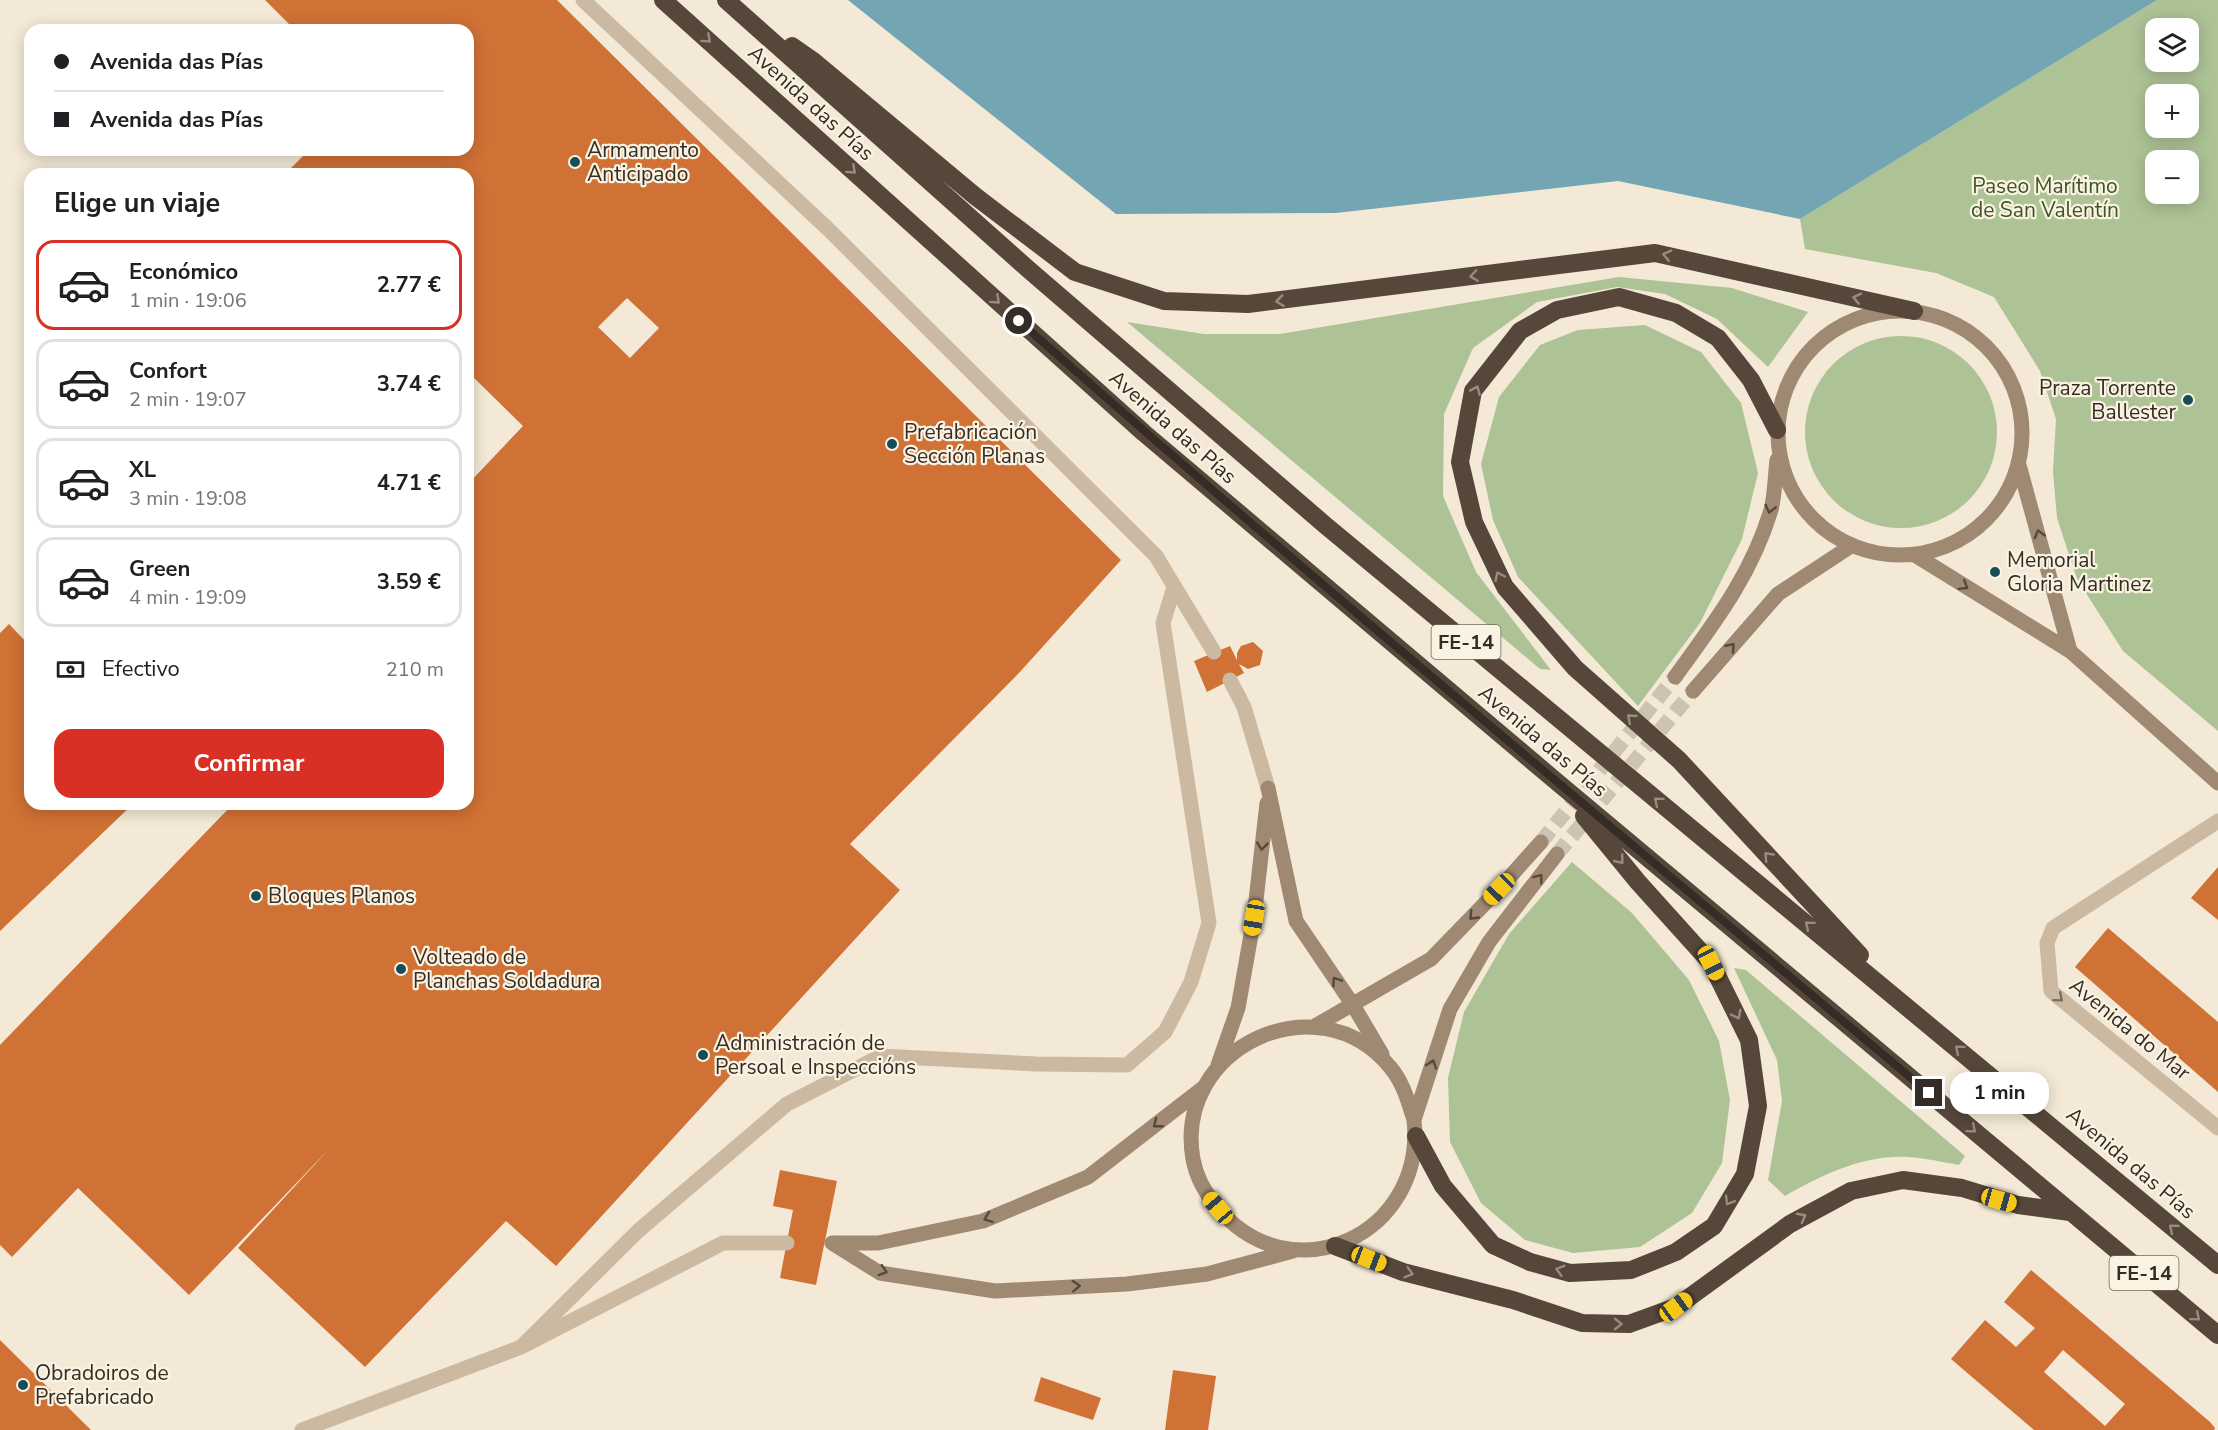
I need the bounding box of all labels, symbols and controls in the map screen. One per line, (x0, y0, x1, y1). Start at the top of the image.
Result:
map controls (2145, 18, 2199, 204)
button: layers (2145, 18, 2199, 72)
one-way arrow (700, 32, 710, 43)
street label: Avenida das Pías (742, 39, 880, 167)
text: Avenida das Pías (90, 47, 263, 77)
button: + (2145, 84, 2199, 138)
text: Avenida das Pías (90, 105, 263, 135)
place label: Armamento Anticipado (587, 136, 699, 188)
button: − (2145, 150, 2199, 204)
marker: Armamento Anticipado (568, 155, 582, 169)
one-way arrow (845, 163, 855, 174)
park label: Paseo Marítimo de San Valentín (1971, 172, 2119, 224)
text: Elige un viaje (54, 185, 220, 222)
one-way arrow (1662, 250, 1672, 263)
text: Económico (129, 257, 238, 287)
icon: car (57, 258, 111, 312)
one-way arrow (1469, 269, 1478, 281)
text: 2.77 € (377, 270, 441, 300)
text: 1 min · 19:06 (129, 287, 247, 314)
one-way arrow (990, 293, 1000, 304)
one-way arrow (1852, 293, 1862, 306)
one-way arrow (1276, 294, 1285, 306)
route start (1005, 307, 1032, 334)
text: Confort (129, 356, 207, 386)
icon: car (57, 357, 111, 411)
street label: Avenida das Pías (1103, 364, 1243, 490)
text: 3.74 € (377, 369, 441, 399)
place label: Praza Torrente Ballester (2039, 374, 2176, 426)
text: 2 min · 19:07 (129, 386, 247, 413)
one-way arrow (1468, 386, 1480, 397)
marker: Praza Torrente Ballester (2181, 393, 2195, 407)
place label: Prefabricación Sección Planas (904, 418, 1045, 470)
marker: Prefabricación Sección Planas (885, 437, 899, 451)
text: XL (129, 455, 156, 485)
icon: car (57, 456, 111, 510)
text: 4.71 € (377, 468, 441, 498)
text: 3 min · 19:08 (129, 485, 247, 512)
one-way arrow (1765, 504, 1778, 514)
one-way arrow (2033, 529, 2046, 539)
place label: Memorial Gloria Martinez (2007, 546, 2151, 598)
text: Green (129, 554, 190, 584)
icon: car (57, 555, 111, 609)
marker: Memorial Gloria Martinez (1988, 565, 2002, 579)
text: 3.59 € (377, 567, 441, 597)
one-way arrow (1495, 571, 1507, 582)
one-way arrow (1958, 578, 1968, 590)
text: 4 min · 19:09 (129, 584, 247, 611)
road number: FE-14 (1432, 625, 1500, 659)
one-way arrow (1724, 643, 1735, 654)
icon: cash (54, 653, 87, 686)
text: Efectivo (102, 654, 180, 684)
text: 210 m (386, 656, 444, 683)
street label: Avenida das Pías (1473, 679, 1613, 803)
one-way arrow (1627, 714, 1638, 725)
button: Confirmar (54, 729, 444, 798)
one-way arrow (1654, 797, 1665, 808)
one-way arrow (1256, 842, 1269, 851)
one-way arrow (1613, 853, 1624, 864)
one-way arrow (1764, 853, 1775, 863)
car (1480, 870, 1518, 908)
one-way arrow (1531, 874, 1542, 885)
place label: Bloques Planos (268, 882, 415, 910)
marker: Bloques Planos (249, 889, 263, 903)
car (1242, 899, 1266, 937)
one-way arrow (1469, 909, 1480, 919)
one-way arrow (1805, 921, 1816, 932)
place label: Volteado de Planchas Soldadura (412, 943, 601, 995)
car (1695, 943, 1727, 983)
marker: Volteado de Planchas Soldadura (394, 962, 408, 976)
street label: Avenida do Mar (2064, 972, 2197, 1087)
one-way arrow (1332, 977, 1344, 987)
one-way arrow (2052, 990, 2063, 1001)
one-way arrow (1729, 1009, 1741, 1020)
place label: Administración de Persoal e Inspeccións (715, 1029, 916, 1081)
one-way arrow (1955, 1046, 1966, 1057)
marker: Administración de Persoal e Inspeccións (696, 1048, 710, 1062)
one-way arrow (1425, 1059, 1437, 1070)
callout: 1 min (1950, 1072, 2049, 1114)
route end (1915, 1079, 1942, 1106)
text: 1 min (1974, 1079, 2025, 1106)
street label: Avenida das Pías (2061, 1101, 2201, 1225)
one-way arrow (1152, 1116, 1163, 1127)
one-way arrow (1965, 1122, 1976, 1133)
car (1979, 1186, 2019, 1214)
car (1200, 1188, 1236, 1228)
one-way arrow (1724, 1195, 1736, 1205)
one-way arrow (983, 1211, 994, 1224)
one-way arrow (1796, 1213, 1807, 1224)
one-way arrow (2169, 1224, 2180, 1235)
car (1349, 1244, 1389, 1274)
road number: FE-14 (2110, 1256, 2178, 1290)
one-way arrow (877, 1264, 888, 1277)
one-way arrow (1555, 1265, 1565, 1278)
one-way arrow (1403, 1266, 1414, 1278)
one-way arrow (1072, 1280, 1081, 1293)
car (1656, 1289, 1696, 1325)
one-way arrow (2189, 1309, 2200, 1320)
one-way arrow (1613, 1317, 1622, 1330)
place label: Obradoiros de Prefabricado (35, 1359, 169, 1411)
marker: Obradoiros de Prefabricado (16, 1378, 30, 1392)

